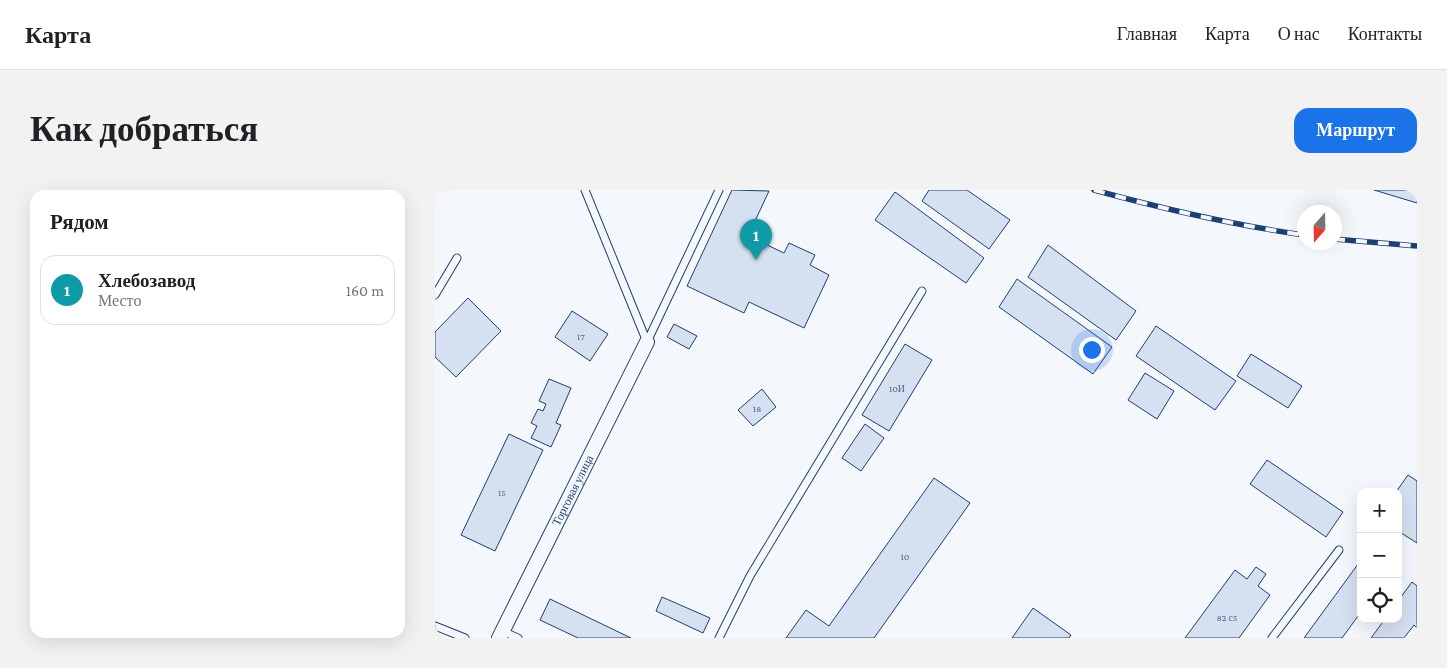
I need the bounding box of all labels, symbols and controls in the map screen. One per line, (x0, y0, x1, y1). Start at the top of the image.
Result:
text: Карта (25, 21, 91, 48)
text: Главная (1117, 24, 1177, 44)
text: Карта (1205, 24, 1250, 44)
text: О нас (1278, 24, 1320, 44)
text: Контакты (1348, 24, 1422, 44)
button: Маршрут (1294, 108, 1417, 153)
text: Как добраться (30, 110, 258, 149)
north arrow (1297, 205, 1342, 250)
text: Рядом (50, 210, 109, 234)
pin: 1 (740, 219, 772, 260)
text: Хлебозавод (98, 270, 195, 291)
text: 1 (64, 282, 70, 299)
text: 160 m (346, 282, 384, 299)
text: Место (98, 292, 141, 309)
house number: 17 (577, 331, 585, 342)
your location (1079, 337, 1105, 363)
house number: 10И (889, 383, 905, 394)
house number: 18 (753, 403, 761, 414)
street label: Торговая улица (549, 452, 597, 528)
house number: 15 (498, 487, 506, 498)
map controls (1357, 488, 1402, 623)
button: + (1357, 488, 1402, 533)
button: − (1357, 533, 1402, 578)
house number: 10 (901, 551, 910, 562)
button: locate (1357, 578, 1402, 623)
house number: 82 с5 (1216, 612, 1238, 623)

